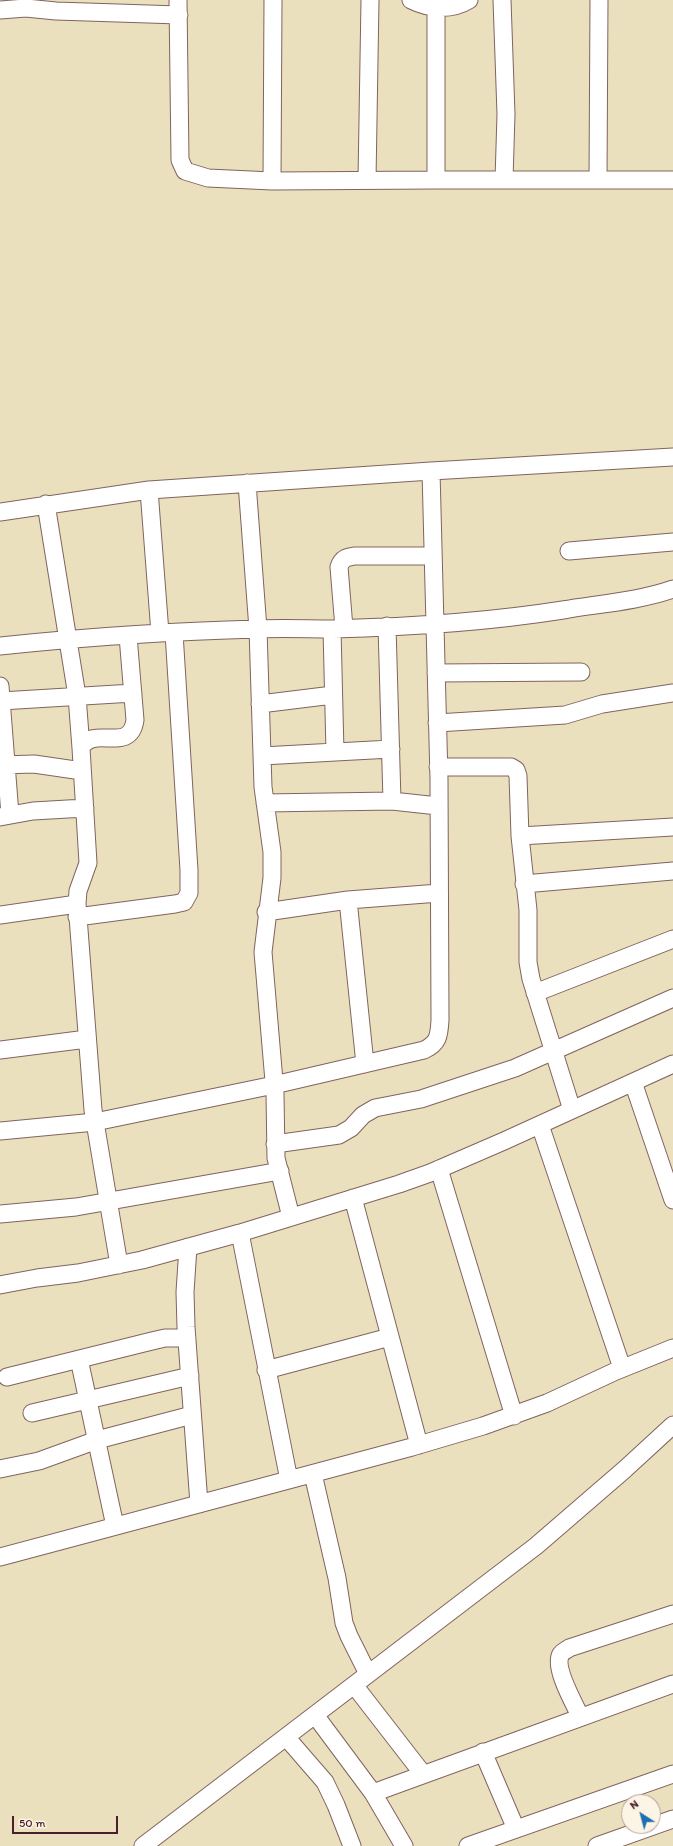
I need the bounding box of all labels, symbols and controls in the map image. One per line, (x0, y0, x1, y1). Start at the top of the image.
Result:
north arrow (621, 1794, 661, 1834)
text: N (627, 1797, 641, 1812)
scale bar (14, 1808, 120, 1834)
text: 50 m (19, 1816, 45, 1830)

